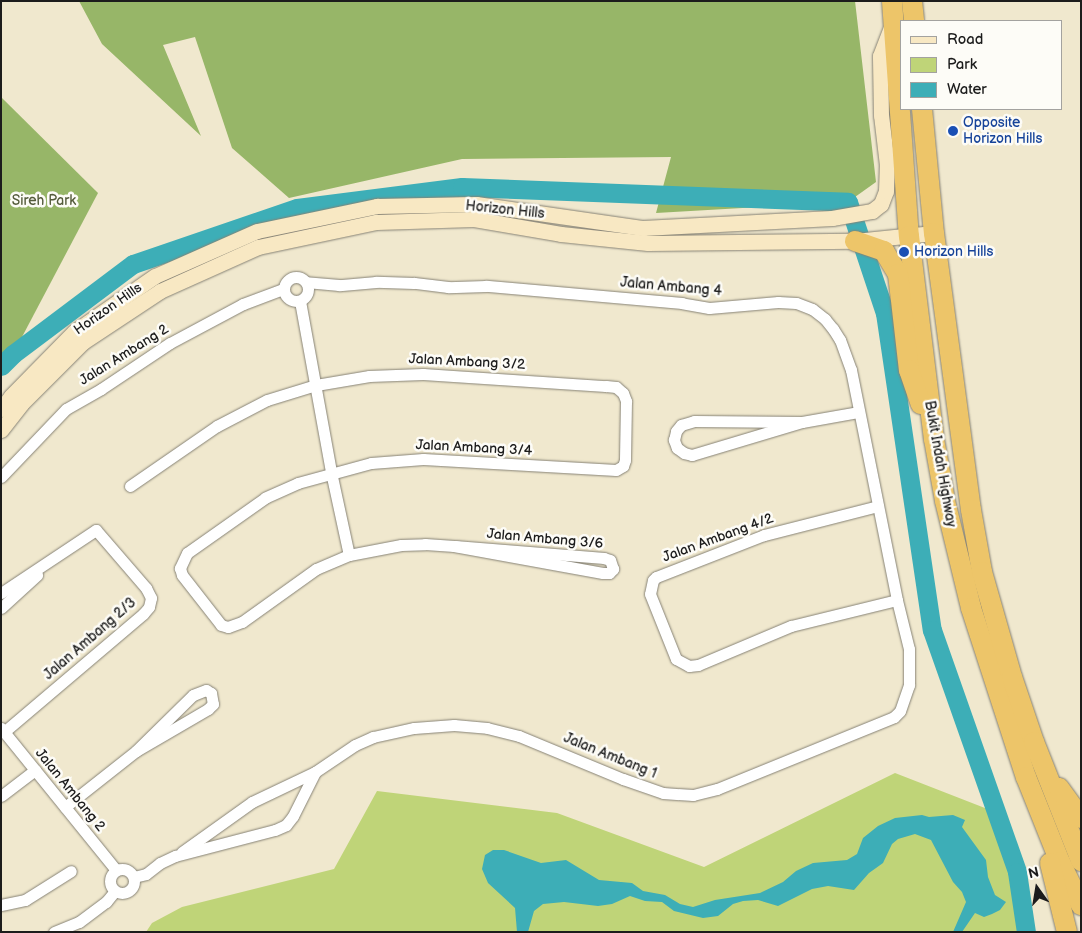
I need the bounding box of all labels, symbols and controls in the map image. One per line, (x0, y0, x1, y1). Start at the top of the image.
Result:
legend (900, 20, 1062, 110)
text: Road (947, 30, 983, 49)
text: Park (947, 55, 977, 74)
text: Water (947, 80, 987, 99)
place label: Opposite Horizon Hills (963, 115, 1042, 148)
marker: Opposite Horizon Hills (947, 125, 959, 137)
park label: Sireh Park (12, 193, 76, 209)
street label: Horizon Hills (465, 197, 545, 223)
place label: Horizon Hills (914, 244, 993, 260)
marker: Horizon Hills (898, 246, 910, 258)
street label: Jalan Ambang 4 (619, 274, 723, 300)
street label: Horizon Hills (71, 279, 145, 339)
street label: Jalan Ambang 2 (76, 321, 172, 389)
street label: Jalan Ambang 3/2 (408, 351, 526, 373)
street label: Bukit Indah Highway (921, 399, 959, 529)
street label: Jalan Ambang 3/4 (415, 437, 533, 459)
street label: Jalan Ambang 4/2 (660, 510, 776, 566)
street label: Jalan Ambang 3/6 (486, 526, 604, 552)
street label: Jalan Ambang 2/3 (40, 594, 140, 684)
street label: Jalan Ambang 1 (561, 730, 659, 782)
street label: Jalan Ambang 2 (31, 745, 109, 835)
north arrow (1012, 863, 1062, 913)
text: N (1026, 863, 1041, 882)

